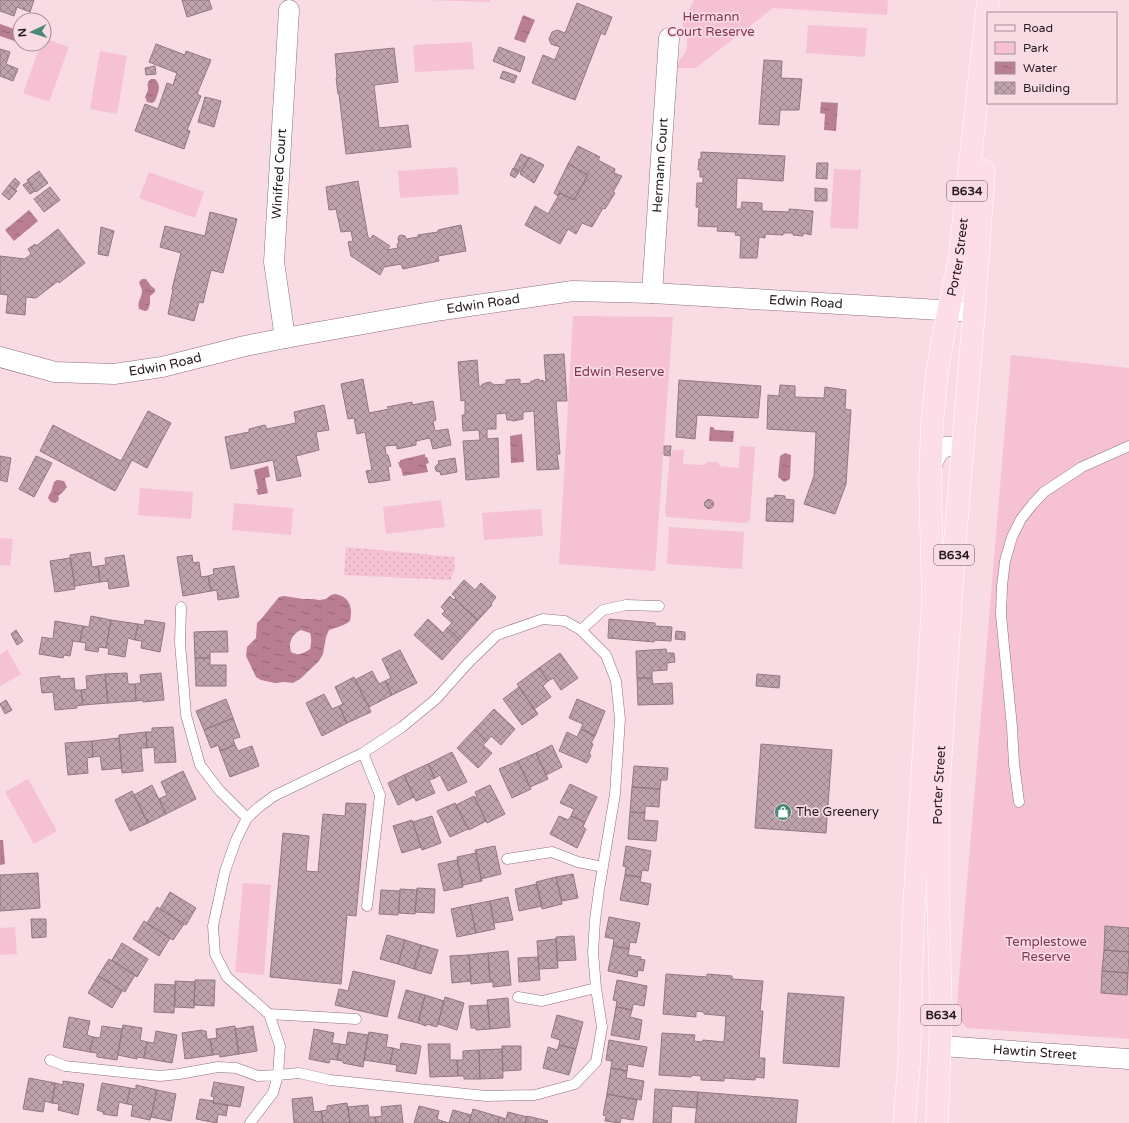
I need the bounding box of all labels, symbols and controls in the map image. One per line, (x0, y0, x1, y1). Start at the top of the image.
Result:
park label: Hermann Court Reserve (667, 9, 755, 40)
north arrow (12, 12, 52, 52)
legend (987, 12, 1117, 104)
text: Road (1023, 21, 1053, 35)
text: N (16, 28, 29, 38)
text: Park (1023, 41, 1049, 55)
text: Water (1023, 61, 1058, 75)
text: Building (1023, 81, 1070, 95)
street label: Hermann Court (649, 117, 672, 213)
street label: Winifred Court (269, 128, 290, 220)
road number: B634 (947, 181, 987, 201)
street label: Porter Street (944, 217, 972, 298)
street label: Edwin Road (445, 291, 521, 317)
street label: Edwin Road (769, 292, 843, 312)
street label: Edwin Road (128, 349, 203, 380)
park label: Edwin Reserve (574, 364, 664, 380)
road number: B634 (934, 545, 974, 565)
street label: Porter Street (930, 745, 949, 825)
shop icon: The Greenery (773, 802, 793, 822)
place label: The Greenery (796, 804, 879, 820)
park label: Templestowe Reserve (1005, 934, 1087, 965)
road number: B634 (921, 1005, 961, 1025)
street label: Hawtin Street (992, 1042, 1077, 1063)

